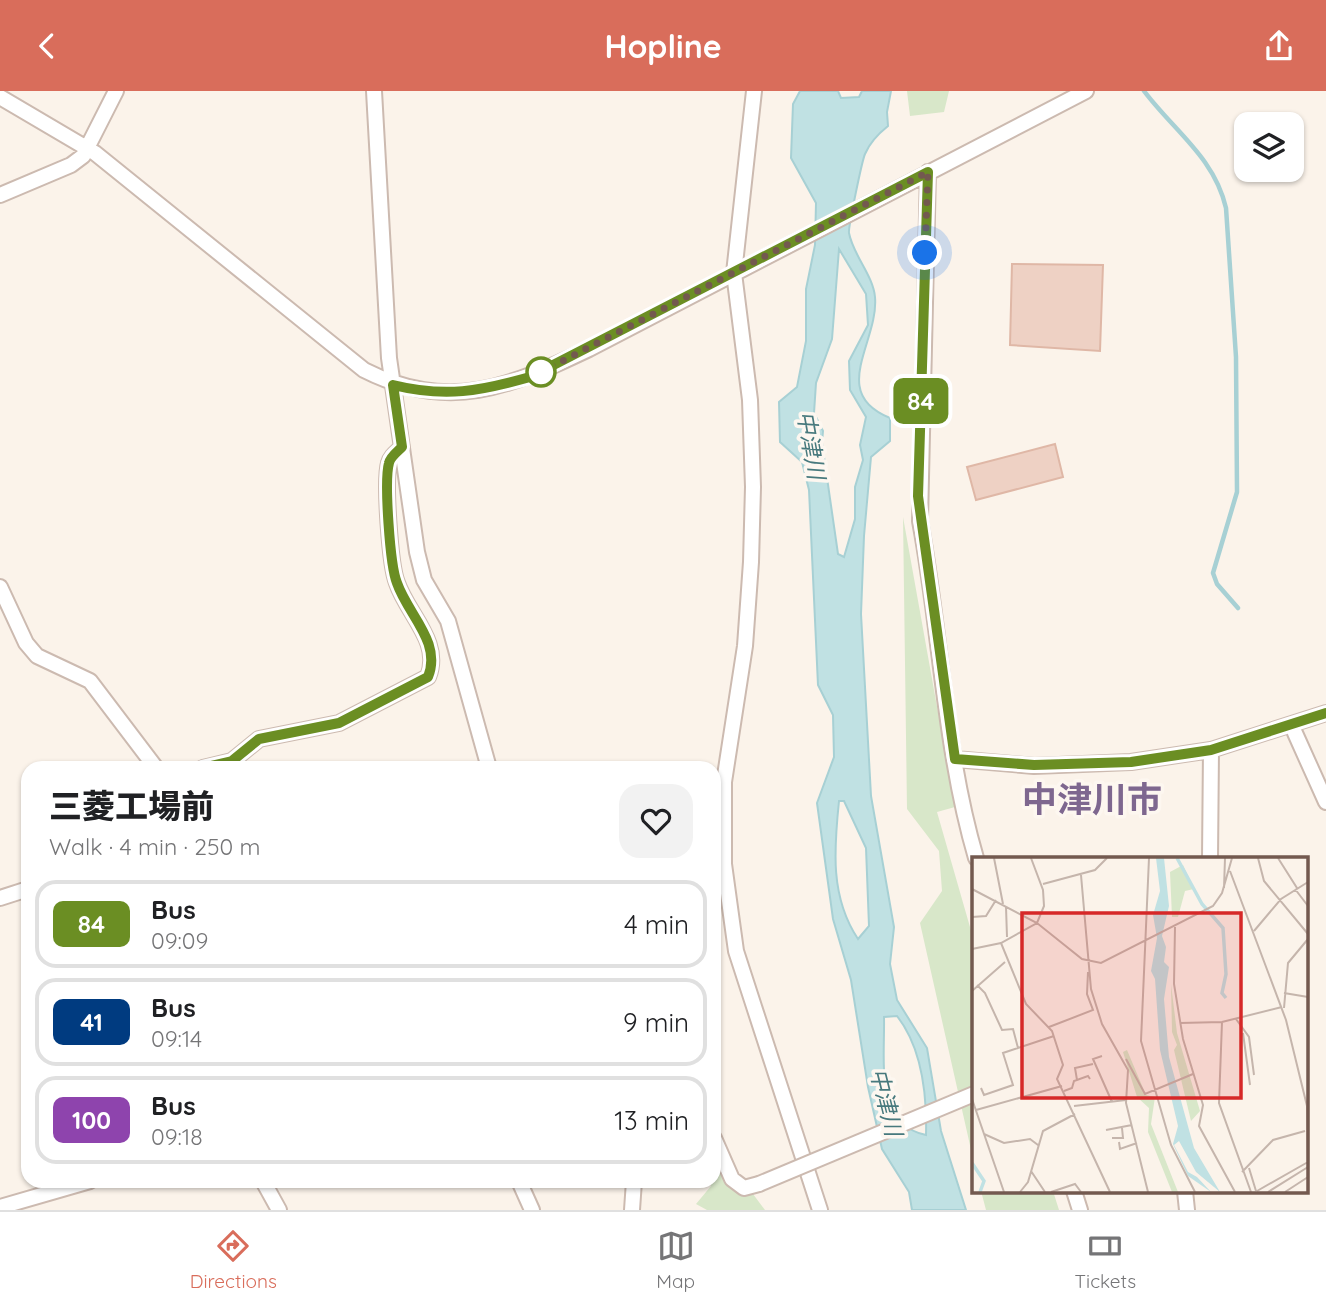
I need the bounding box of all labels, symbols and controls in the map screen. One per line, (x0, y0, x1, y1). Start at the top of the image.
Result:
text: Hopline (604, 26, 722, 66)
icon: back (28, 27, 66, 65)
icon: share (1260, 27, 1298, 65)
map controls (1234, 112, 1304, 182)
button: layers (1234, 112, 1304, 182)
your location (907, 235, 942, 270)
unlabelled marker (526, 357, 556, 387)
line badge: 84 (890, 378, 953, 424)
text: 84 (907, 386, 935, 416)
water label: 中津川 (791, 408, 832, 484)
district label: 中津川市 (1022, 777, 1162, 821)
button: heart (619, 784, 693, 858)
text: 三菱工場前 (49, 785, 214, 826)
text: Walk · 4 min · 250 m (49, 832, 260, 861)
inset map (972, 857, 1308, 1193)
text: Bus (151, 893, 196, 926)
text: 4 min (624, 908, 689, 941)
text: 84 (78, 909, 105, 939)
text: 09:09 (151, 926, 208, 955)
text: Bus (151, 991, 196, 1024)
text: 9 min (623, 1006, 689, 1039)
text: 41 (80, 1007, 103, 1037)
text: 09:14 (151, 1024, 202, 1053)
water label: 中津川 (864, 1065, 910, 1142)
text: Bus (151, 1089, 196, 1122)
text: 13 min (614, 1104, 689, 1137)
text: 100 (72, 1105, 111, 1135)
text: 09:18 (151, 1122, 203, 1151)
tab: Directions (190, 1227, 277, 1293)
tab: Map (656, 1227, 695, 1293)
tab: Tickets (1075, 1227, 1136, 1293)

